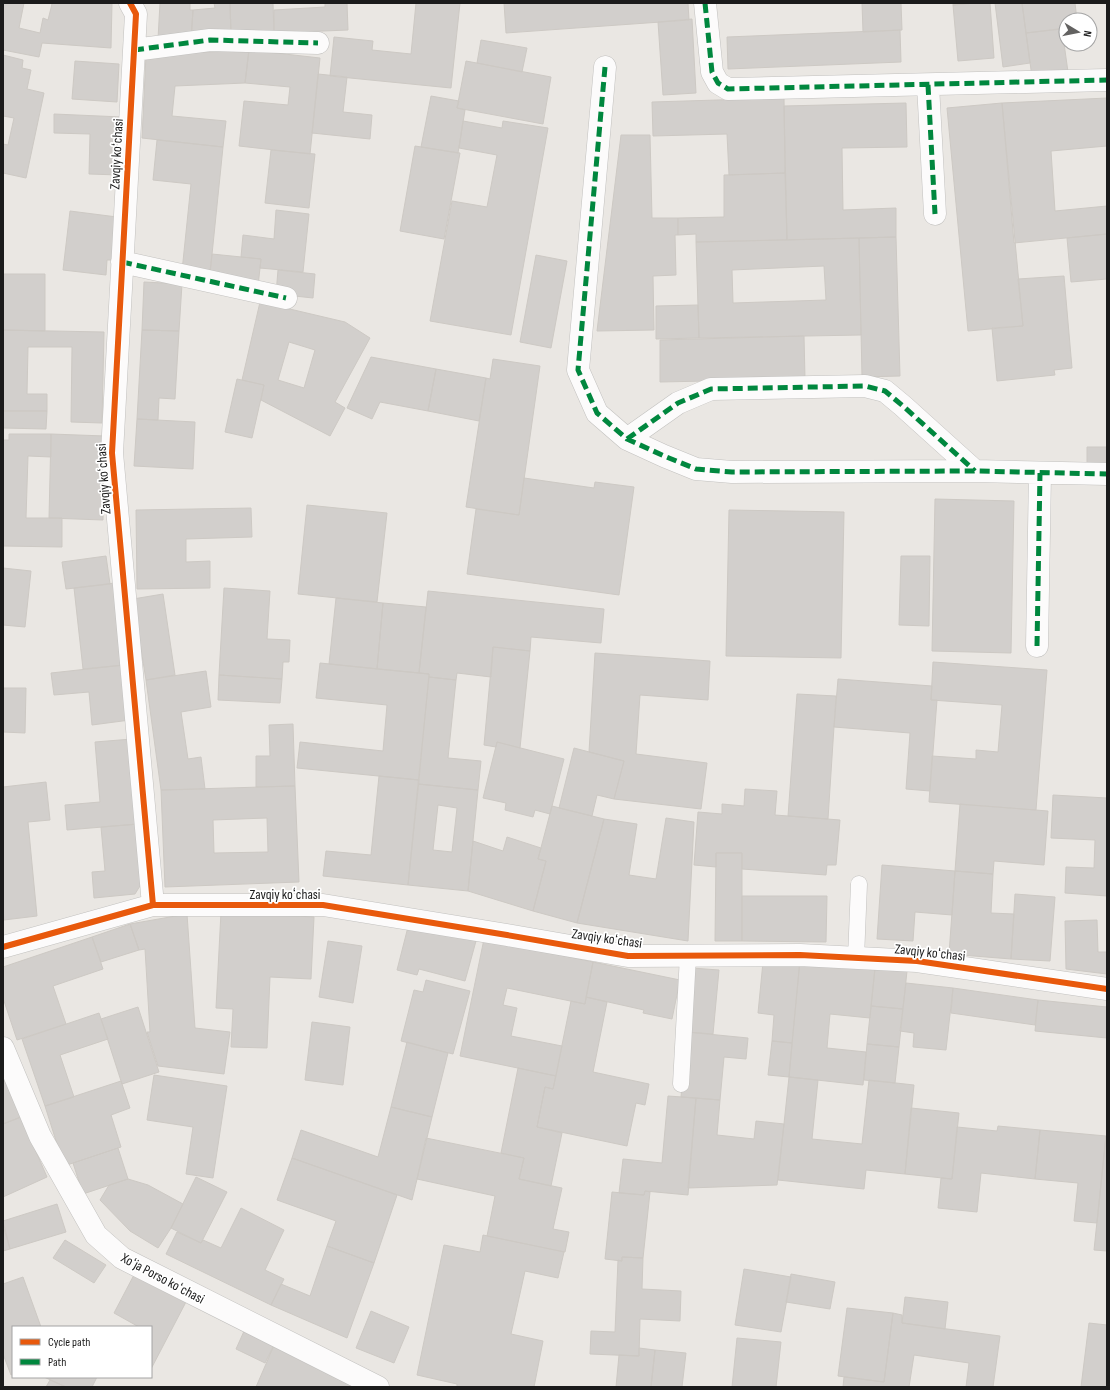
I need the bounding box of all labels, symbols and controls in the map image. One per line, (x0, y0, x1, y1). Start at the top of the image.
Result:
north arrow (1058, 12, 1098, 52)
text: N (1080, 30, 1094, 38)
street label: Zavqiy koʻchasi (106, 118, 127, 190)
street label: Zavqiy koʻchasi (93, 443, 114, 515)
street label: Zavqiy koʻchasi (250, 886, 320, 903)
street label: Zavqiy koʻchasi (571, 925, 643, 952)
street label: Zavqiy koʻchasi (894, 940, 966, 965)
street label: Xoʻja Porso koʻchasi (117, 1249, 207, 1308)
legend (12, 1326, 152, 1378)
text: Cycle path (48, 1335, 90, 1350)
text: Path (48, 1355, 66, 1370)

